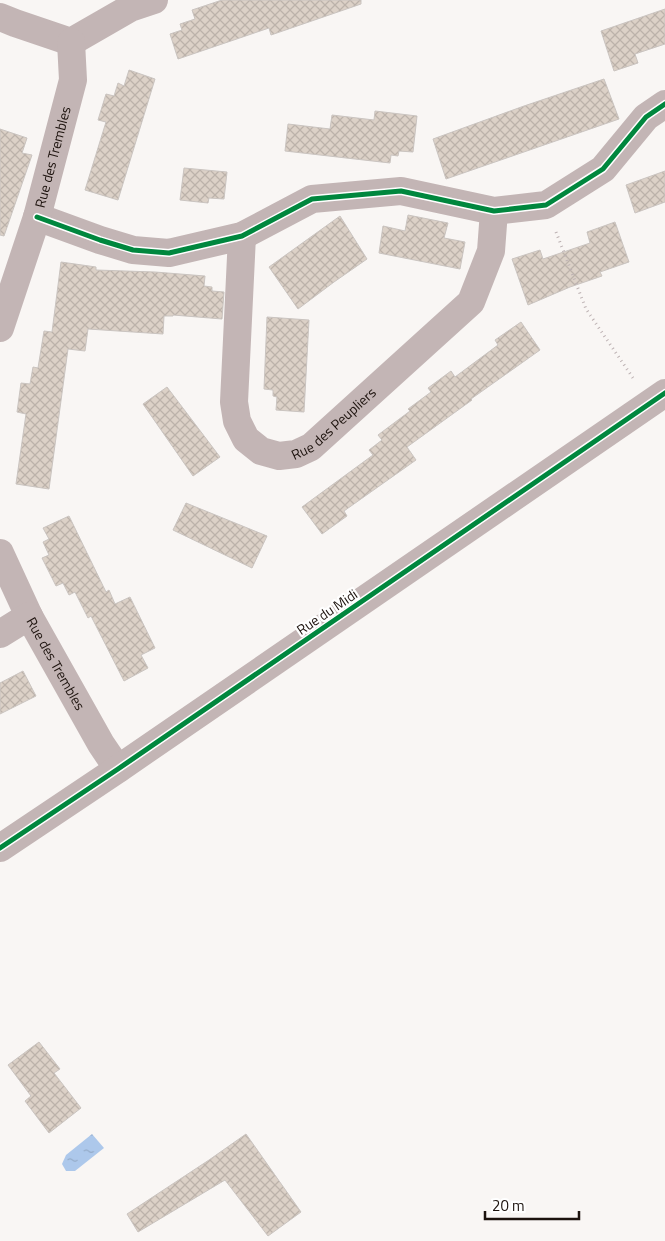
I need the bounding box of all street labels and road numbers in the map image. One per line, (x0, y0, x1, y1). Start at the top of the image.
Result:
street label: Rue des Trembles (29, 104, 76, 210)
street label: Rue des Peupliers (288, 382, 380, 465)
street label: Rue du Midi (292, 583, 361, 640)
street label: Rue des Trembles (22, 613, 91, 714)

